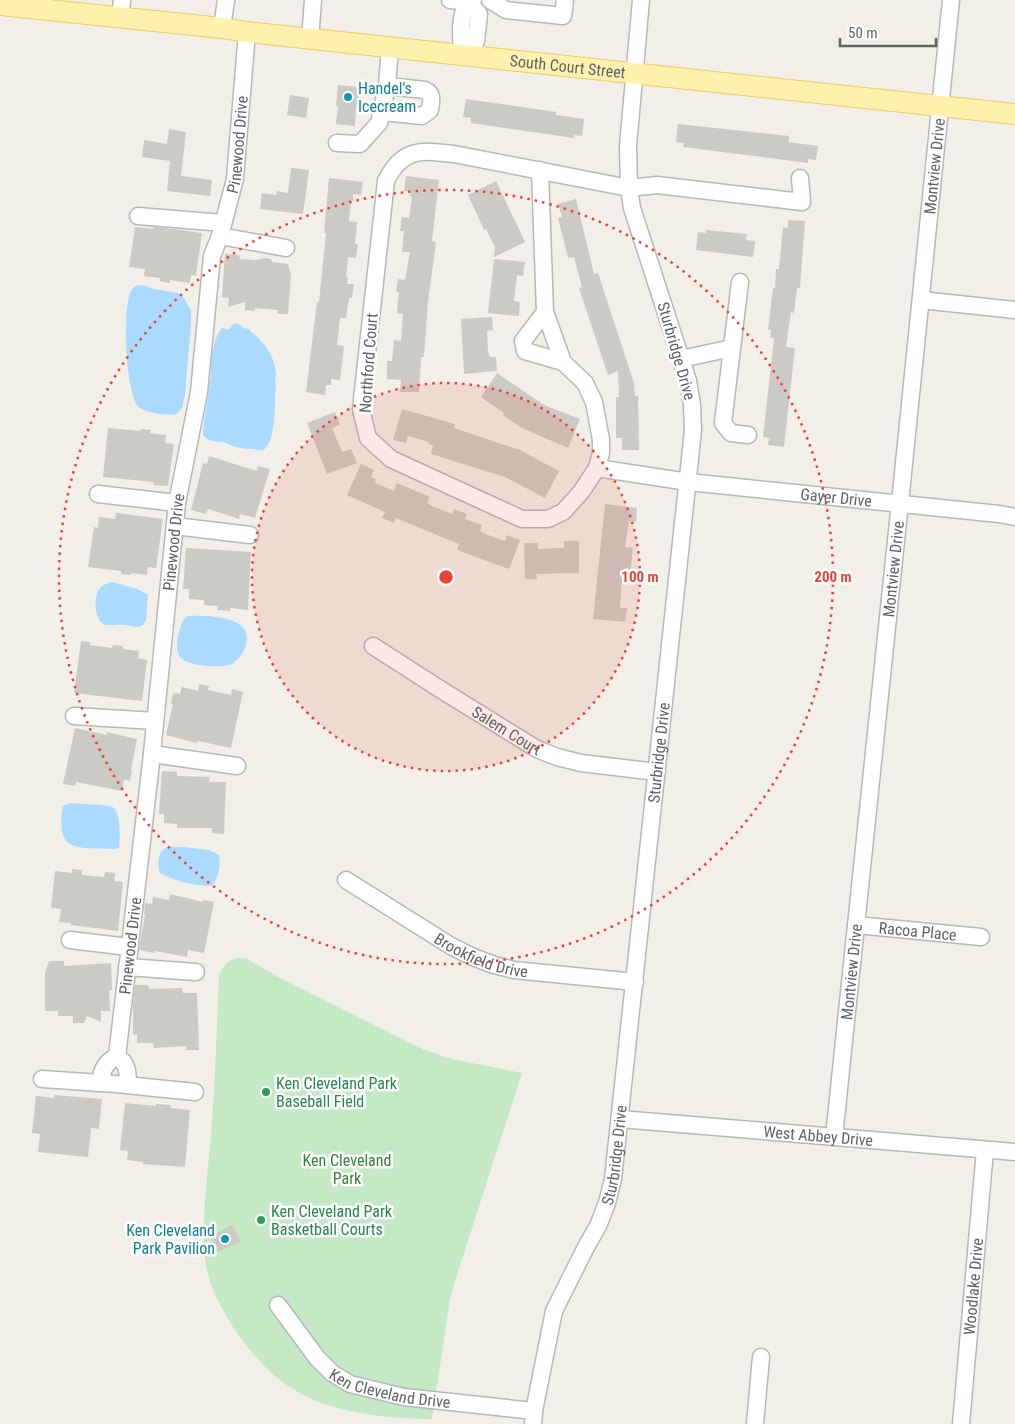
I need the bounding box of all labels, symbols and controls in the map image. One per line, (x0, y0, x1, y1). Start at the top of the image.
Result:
scale bar (840, 15, 936, 47)
text: 50 m (848, 24, 878, 42)
street label: South Court Street (509, 51, 627, 82)
place label: Handel's Icecream (358, 79, 416, 116)
marker: Handel's Icecream (342, 91, 354, 103)
street label: Pinewood Drive (223, 95, 252, 195)
street label: Montview Drive (920, 117, 949, 215)
street label: Sturbridge Drive (653, 300, 700, 402)
street label: Northford Court (356, 312, 381, 414)
street label: Gayer Drive (800, 485, 873, 511)
street label: Pinewood Drive (159, 492, 189, 592)
street label: Montview Drive (879, 520, 908, 618)
centre of rings (437, 568, 455, 586)
text: 100 m (621, 568, 659, 586)
text: 200 m (814, 568, 852, 586)
street label: Sturbridge Drive (644, 701, 674, 804)
street label: Salem Court (468, 702, 544, 760)
street label: Pinewood Drive (115, 896, 145, 995)
street label: Racoa Place (878, 918, 957, 945)
street label: Montview Drive (837, 923, 866, 1021)
street label: Brookfield Drive (431, 929, 529, 981)
place label: Ken Cleveland Park Baseball Field (276, 1074, 398, 1111)
marker: Ken Cleveland Park Baseball Field (260, 1086, 272, 1098)
street label: Sturbridge Drive (598, 1104, 631, 1207)
street label: West Abbey Drive (763, 1122, 874, 1150)
park label: Ken Cleveland Park (303, 1151, 391, 1188)
place label: Ken Cleveland Park Basketball Courts (271, 1202, 393, 1239)
marker: Ken Cleveland Park Basketball Courts (255, 1214, 267, 1226)
place label: Ken Cleveland Park Pavilion (126, 1221, 215, 1258)
marker: Ken Cleveland Park Pavilion (219, 1233, 231, 1245)
street label: Woodlake Drive (960, 1237, 987, 1336)
street label: Ken Cleveland Drive (326, 1365, 451, 1412)

